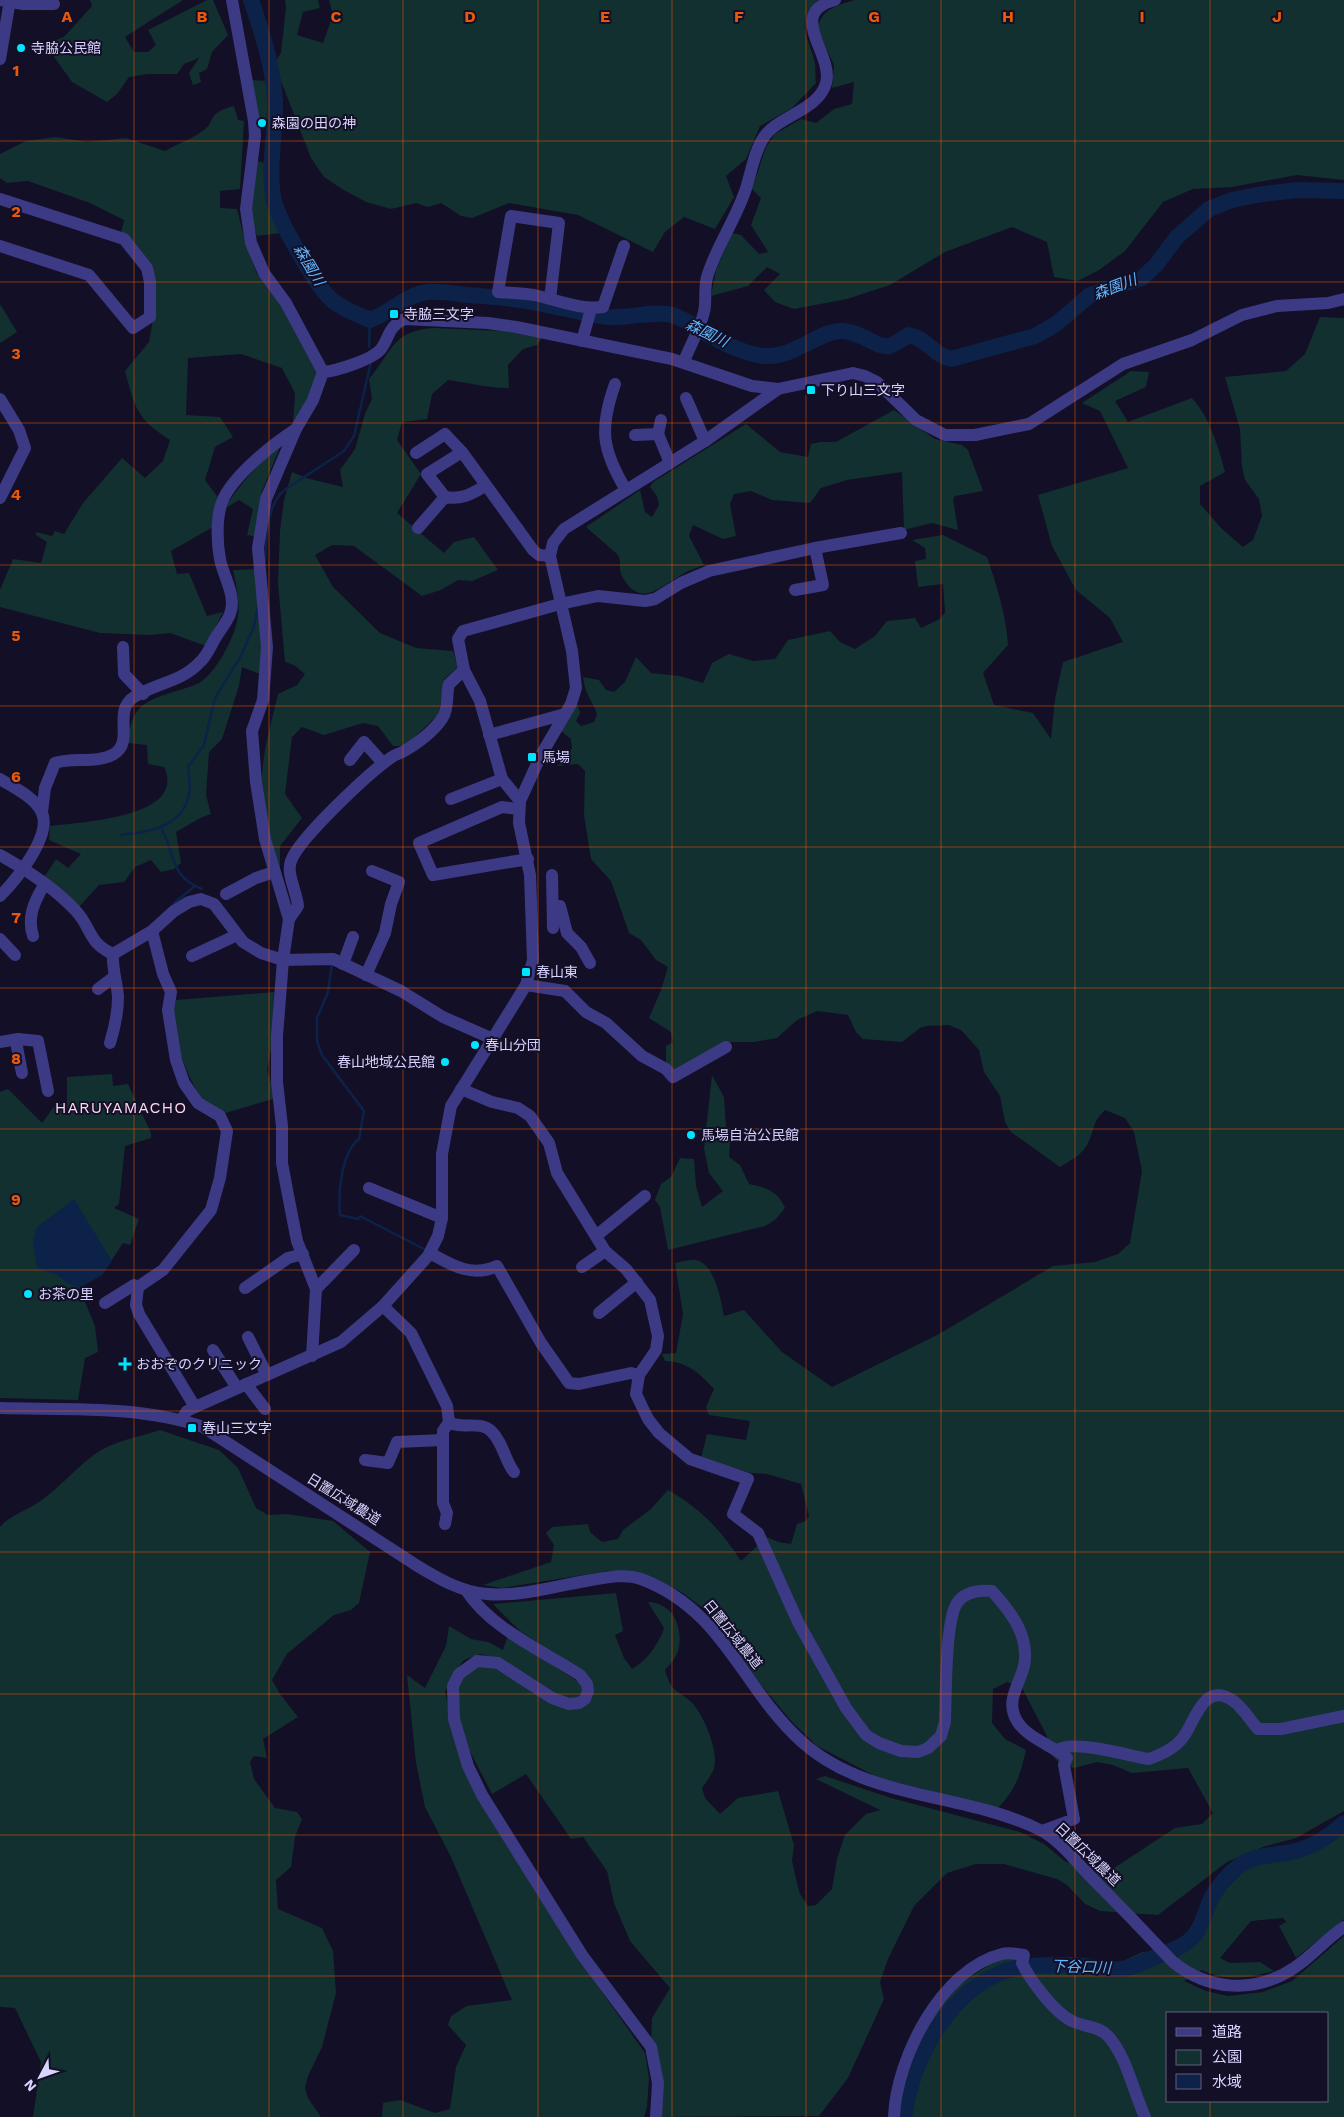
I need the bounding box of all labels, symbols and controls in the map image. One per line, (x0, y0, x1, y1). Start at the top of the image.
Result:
text: A (62, 7, 73, 26)
text: B (197, 7, 208, 26)
text: C (331, 7, 342, 26)
text: D (464, 7, 476, 26)
text: E (600, 7, 610, 26)
text: F (734, 7, 744, 26)
text: G (868, 7, 880, 26)
text: H (1002, 7, 1014, 26)
text: I (1139, 7, 1145, 26)
text: J (1272, 7, 1282, 26)
place label: 寺脇公民館 (31, 40, 101, 56)
marker: 寺脇公民館 (15, 42, 27, 54)
text: 1 (13, 61, 19, 80)
place label: 森園の田の神 (272, 115, 356, 131)
marker: 森園の田の神 (256, 117, 268, 129)
text: 2 (11, 202, 21, 221)
water label: 森園川 (290, 241, 329, 291)
water label: 森園川 (1091, 270, 1141, 303)
place label: 寺脇三文字 (404, 306, 474, 322)
marker: 寺脇三文字 (388, 308, 400, 320)
water label: 森園川 (683, 315, 733, 352)
text: 3 (11, 344, 21, 363)
place label: 下り山三文字 (821, 382, 905, 398)
marker: 下り山三文字 (805, 384, 817, 396)
text: 4 (11, 485, 21, 504)
text: 5 (11, 626, 21, 645)
place label: 馬場 (542, 749, 570, 765)
marker: 馬場 (526, 751, 538, 763)
text: 6 (11, 767, 21, 786)
text: 7 (11, 908, 21, 927)
place label: 春山東 (536, 964, 578, 980)
marker: 春山東 (520, 966, 532, 978)
place label: 春山分団 (485, 1037, 541, 1053)
marker: 春山分団 (469, 1039, 481, 1051)
text: 8 (11, 1049, 21, 1068)
place label: 春山地域公民館 (337, 1054, 435, 1070)
marker: 春山地域公民館 (439, 1056, 451, 1068)
district label: HARUYAMACHO (55, 1098, 187, 1117)
place label: 馬場自治公民館 (701, 1127, 799, 1143)
marker: 馬場自治公民館 (685, 1129, 697, 1141)
text: 9 (11, 1190, 21, 1209)
place label: お茶の里 (38, 1286, 94, 1302)
marker: お茶の里 (22, 1288, 34, 1300)
place label: おおぞのクリニック (136, 1356, 262, 1372)
marker: おおぞのクリニック (118, 1357, 132, 1371)
place label: 春山三文字 (202, 1420, 272, 1436)
marker: 春山三文字 (186, 1422, 198, 1434)
street label: 日置広域農道 (304, 1470, 384, 1528)
street label: 日置広域農道 (700, 1596, 766, 1672)
street label: 日置広域農道 (1052, 1819, 1124, 1889)
water label: 下谷口川 (1051, 1957, 1113, 1977)
legend (1166, 2012, 1329, 2102)
text: 道路 (1212, 2023, 1242, 2041)
text: 公園 (1212, 2048, 1242, 2066)
north arrow (15, 2052, 65, 2102)
text: 水域 (1212, 2073, 1242, 2091)
text: N (21, 2076, 40, 2095)

